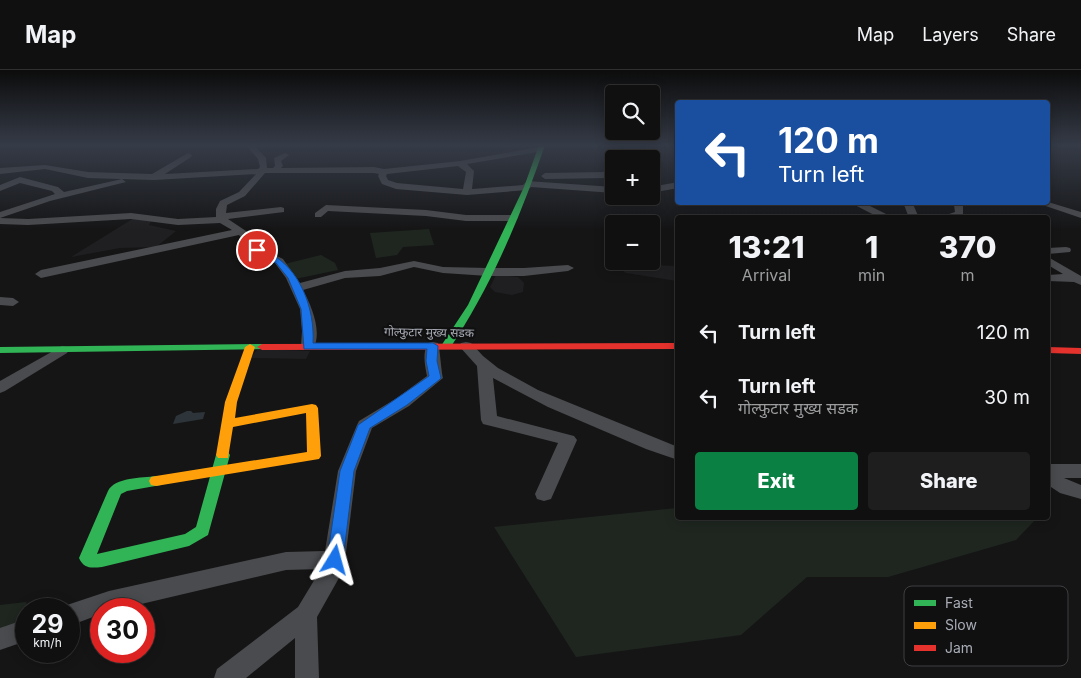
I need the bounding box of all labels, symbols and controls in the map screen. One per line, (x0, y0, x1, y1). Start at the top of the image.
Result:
text: Map (25, 20, 76, 49)
text: Map (857, 24, 894, 45)
text: Layers (922, 24, 979, 45)
text: Share (1007, 24, 1056, 45)
map controls (605, 85, 660, 270)
button: search (605, 85, 660, 140)
text: 120 m (778, 119, 879, 161)
icon: left (695, 120, 760, 185)
button: + (605, 150, 660, 205)
text: Turn left (778, 161, 864, 187)
button: − (605, 215, 660, 270)
pin (236, 229, 278, 271)
text: 13:21 (729, 229, 804, 265)
text: 1 (865, 229, 878, 265)
text: 370 (939, 229, 996, 265)
icon: arrive (243, 236, 271, 264)
text: Arrival (742, 265, 791, 285)
text: min (858, 265, 885, 285)
text: m (961, 265, 975, 285)
icon: left (695, 319, 723, 347)
text: Turn left (738, 321, 816, 344)
text: 120 m (977, 321, 1030, 344)
street label: गोल्फुटार मुख्य सडक (384, 324, 475, 341)
text: Turn left (738, 375, 816, 398)
icon: left (695, 384, 723, 412)
text: 30 m (984, 386, 1030, 409)
text: गोल्फुटार मुख्य सडक (738, 398, 858, 418)
button: Exit (695, 452, 858, 510)
button: Share (868, 452, 1030, 510)
position arrow (308, 533, 360, 585)
legend (904, 586, 1068, 666)
text: Fast (945, 594, 973, 611)
speed limit sign: 30 (90, 598, 155, 663)
text: 29 (32, 609, 63, 639)
text: Slow (945, 616, 977, 633)
text: km/h (33, 635, 62, 650)
text: Jam (945, 639, 973, 656)

